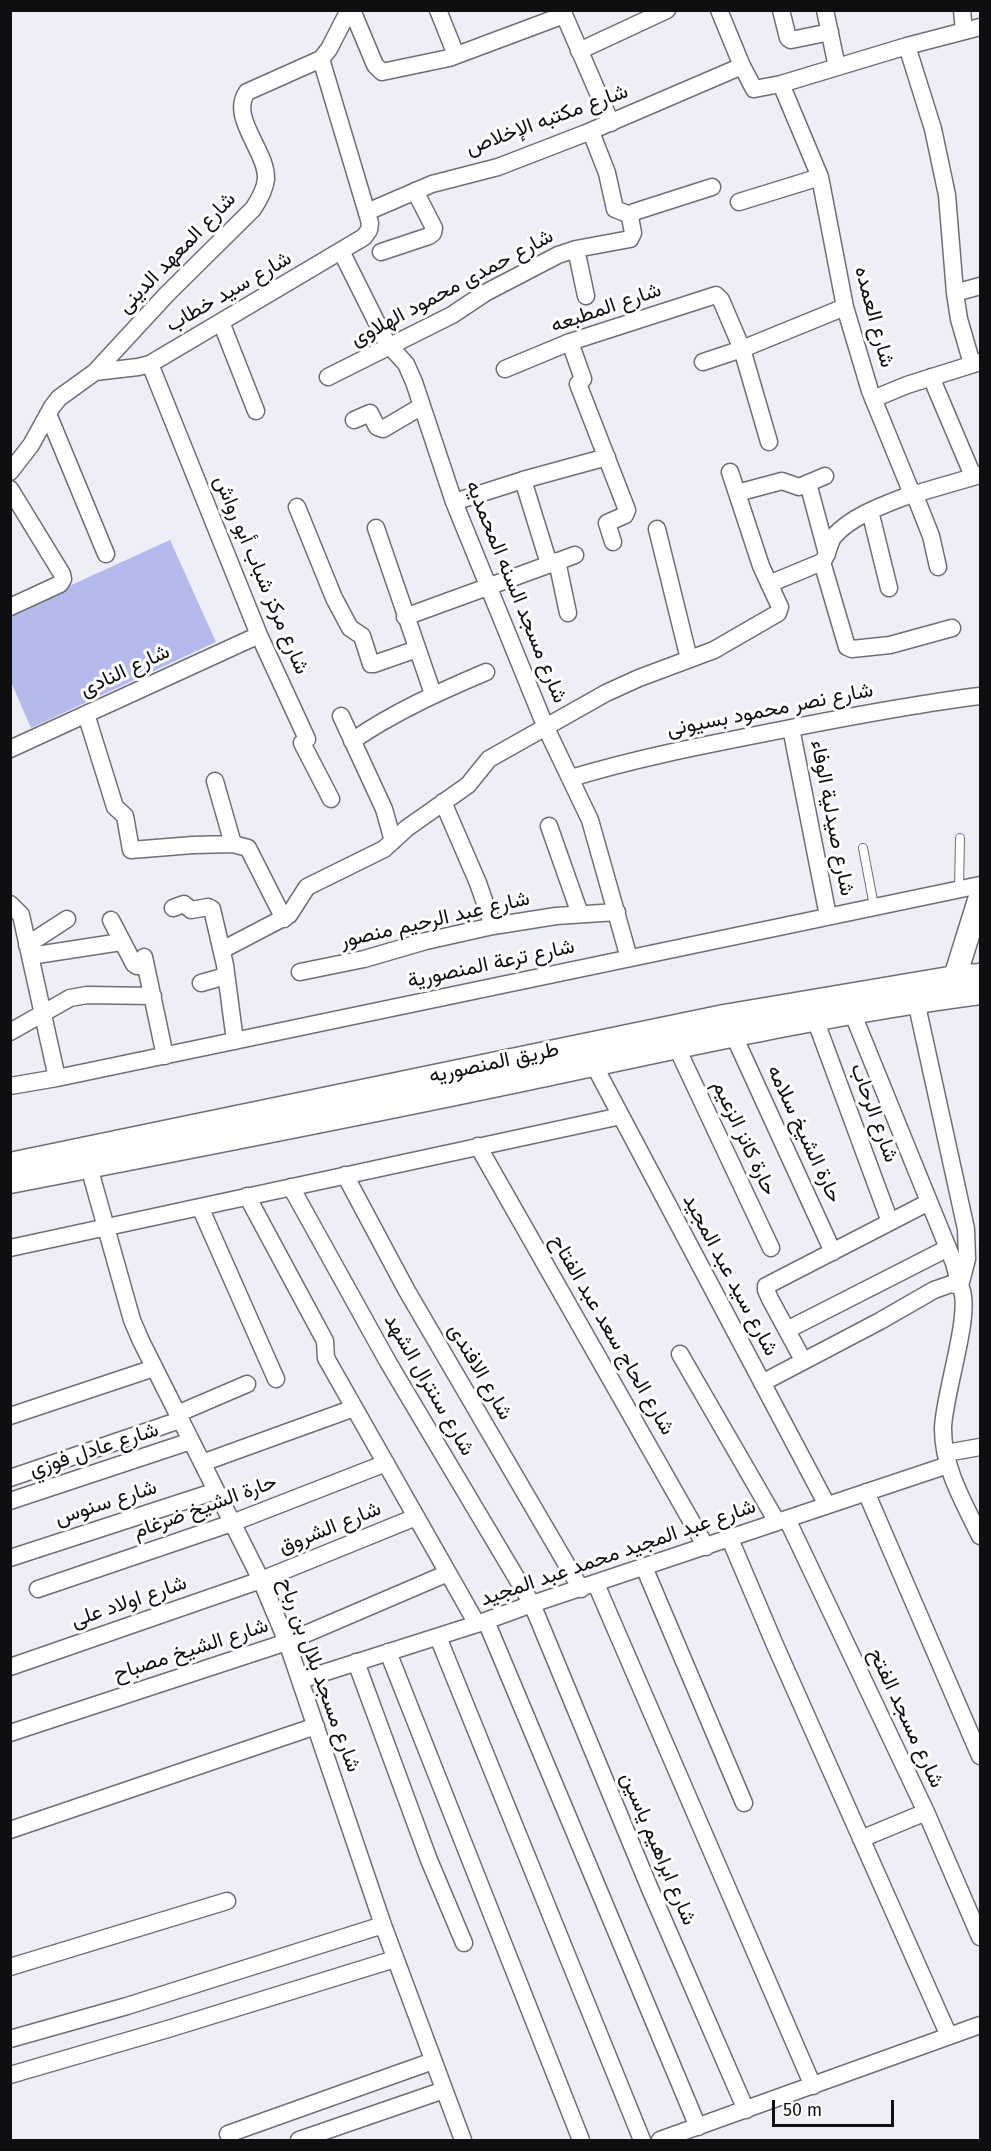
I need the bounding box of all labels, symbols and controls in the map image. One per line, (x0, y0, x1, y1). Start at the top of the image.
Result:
street label: شارع مكتبه الإخلاص (462, 79, 632, 161)
street label: شارع المعهد الدينى (113, 187, 241, 319)
street label: شارع حمدى محمود الهلاوى (346, 224, 558, 352)
street label: شارع سيد خطاب (162, 246, 296, 338)
street label: شارع العمده (848, 264, 900, 370)
street label: شارع المطبعه (547, 277, 665, 339)
street label: شارع مركز شباب أبو رواش (208, 472, 314, 678)
street label: شارع مسجد السنه المحمديه (460, 477, 572, 707)
street label: شارع النادى (76, 639, 174, 703)
street label: شارع نصر محمود بسيونى (665, 678, 875, 742)
street label: شارع صيدلية الوفاء (805, 738, 859, 898)
street label: شارع عبد الرحيم منصور (338, 886, 532, 954)
street label: شارع ترعة المنصورية (405, 934, 577, 994)
street label: طريق المنصوريه (427, 1037, 561, 1089)
street label: شارع الرحاب (845, 1060, 903, 1166)
street label: حارة الشيخ سلامه (761, 1061, 847, 1207)
street label: حارة كانز الزعيم (706, 1076, 782, 1200)
street label: شارع سيد عبد المجيد (677, 1190, 783, 1360)
street label: شارع الحاج سعد عبد الفتاح (544, 1230, 680, 1440)
street label: شارع سنترال الشهد (378, 1310, 480, 1460)
street label: شارع الافندى (442, 1319, 518, 1425)
street label: شارع عادل فوزي (26, 1417, 162, 1483)
street label: حارة الشيخ ضرغام (130, 1469, 280, 1545)
street label: شارع سنوس (52, 1475, 160, 1531)
street label: شارع عبد المجيد محمد عبد المجيد (477, 1494, 759, 1612)
street label: شارع الشروق (275, 1496, 385, 1560)
street label: شارع اولاد على (68, 1570, 190, 1634)
street label: شارع مسجد بلال بن رباح (272, 1574, 366, 1776)
street label: شارع الشيخ مصباح (110, 1613, 272, 1687)
street label: شارع مسجد الفتح (863, 1644, 949, 1792)
street label: شارع ابراهيم ياسين (614, 1769, 702, 1929)
scale bar (775, 2088, 896, 2126)
text: 50 m (783, 2099, 822, 2121)

